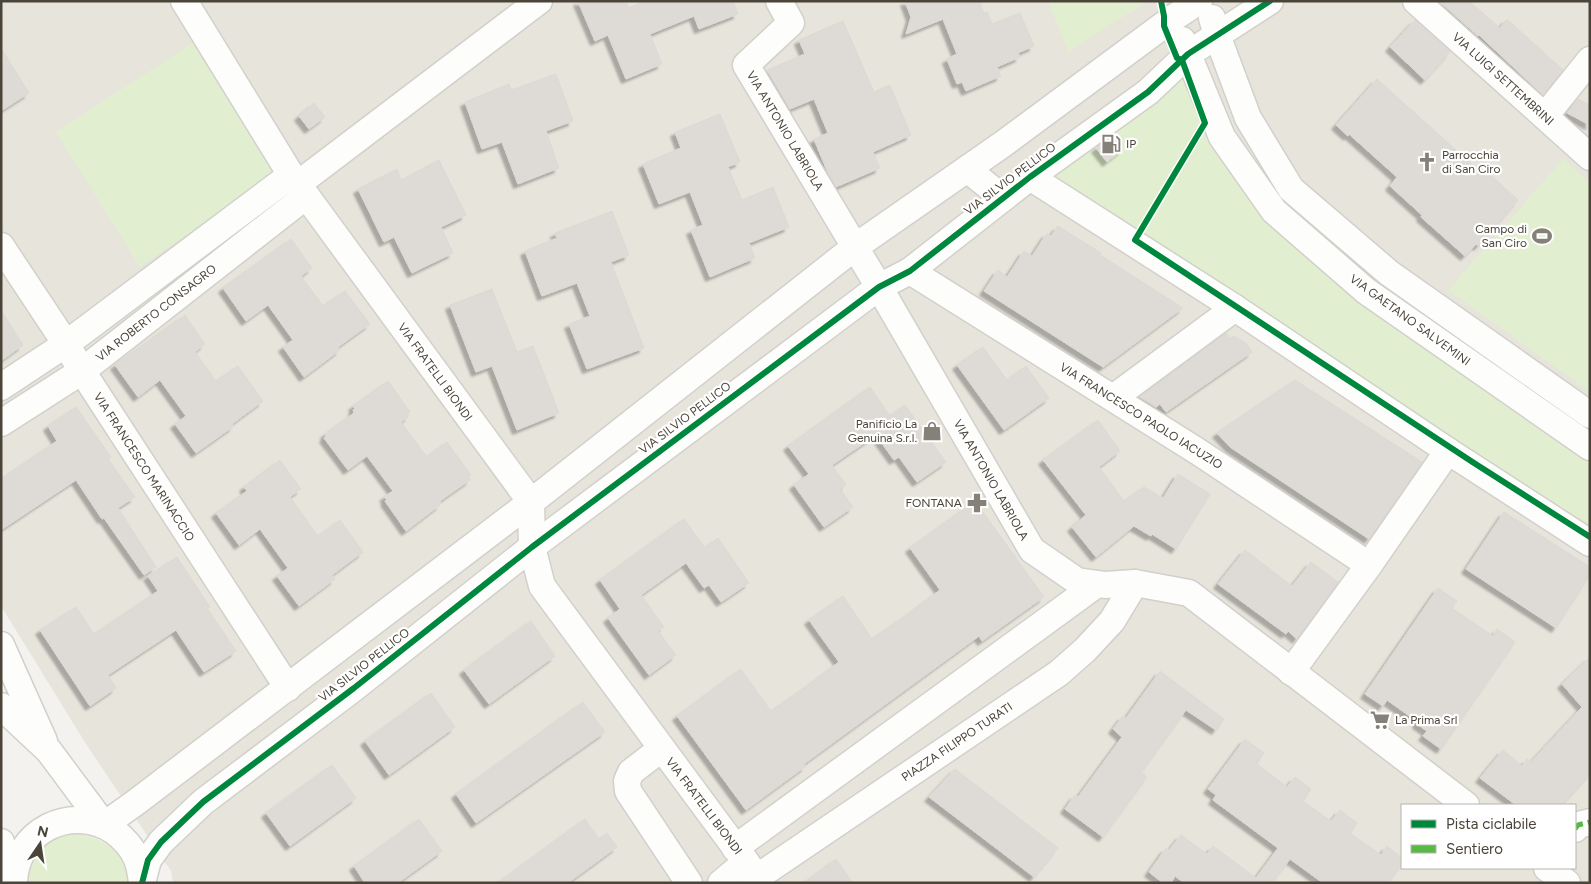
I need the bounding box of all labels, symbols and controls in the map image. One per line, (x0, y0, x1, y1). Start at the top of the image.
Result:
street label: VIA LUIGI SETTEMBRINI (1449, 30, 1557, 128)
street label: VIA ANTONIO LABRIOLA (744, 69, 826, 193)
fuel station icon: IP (1100, 133, 1122, 155)
place label: IP (1126, 137, 1136, 151)
street label: VIA SILVIO PELLICO (961, 140, 1059, 218)
place label: Parrocchia di San Ciro (1442, 148, 1500, 176)
church icon: Parrocchia di San Ciro (1416, 151, 1438, 173)
place label: Campo di San Ciro (1475, 222, 1527, 250)
sports icon: Campo di San Ciro (1531, 225, 1553, 247)
street label: VIA ROBERTO CONSAGRO (93, 262, 219, 364)
street label: VIA GAETANO SALVEMINI (1347, 272, 1473, 368)
street label: VIA FRATELLI BIONDI (395, 320, 475, 424)
street label: VIA FRANCESCO PAOLO IACUZIO (1057, 360, 1225, 472)
street label: VIA SILVIO PELLICO (636, 379, 734, 457)
street label: VIA FRANCESCO MARINACCIO (91, 390, 197, 544)
place label: Panificio La Genuina S.r.l. (848, 417, 917, 445)
street label: VIA ANTONIO LABRIOLA (951, 417, 1031, 543)
shop icon: Panificio La Genuina S.r.l. (921, 420, 943, 442)
pharmacy icon: FONTANA (966, 492, 988, 514)
place label: FONTANA (906, 496, 962, 510)
street label: VIA SILVIO PELLICO (316, 625, 412, 705)
street label: PIAZZA FILIPPO TURATI (899, 700, 1015, 784)
supermarket icon: La Prima Srl (1369, 709, 1391, 731)
place label: La Prima Srl (1395, 713, 1457, 727)
street label: VIA FRATELLI BIONDI (663, 755, 745, 857)
legend (1401, 804, 1576, 869)
text: Pista ciclabile (1446, 815, 1537, 833)
north arrow (15, 819, 65, 869)
text: N (36, 822, 50, 841)
text: Sentiero (1446, 840, 1503, 858)

